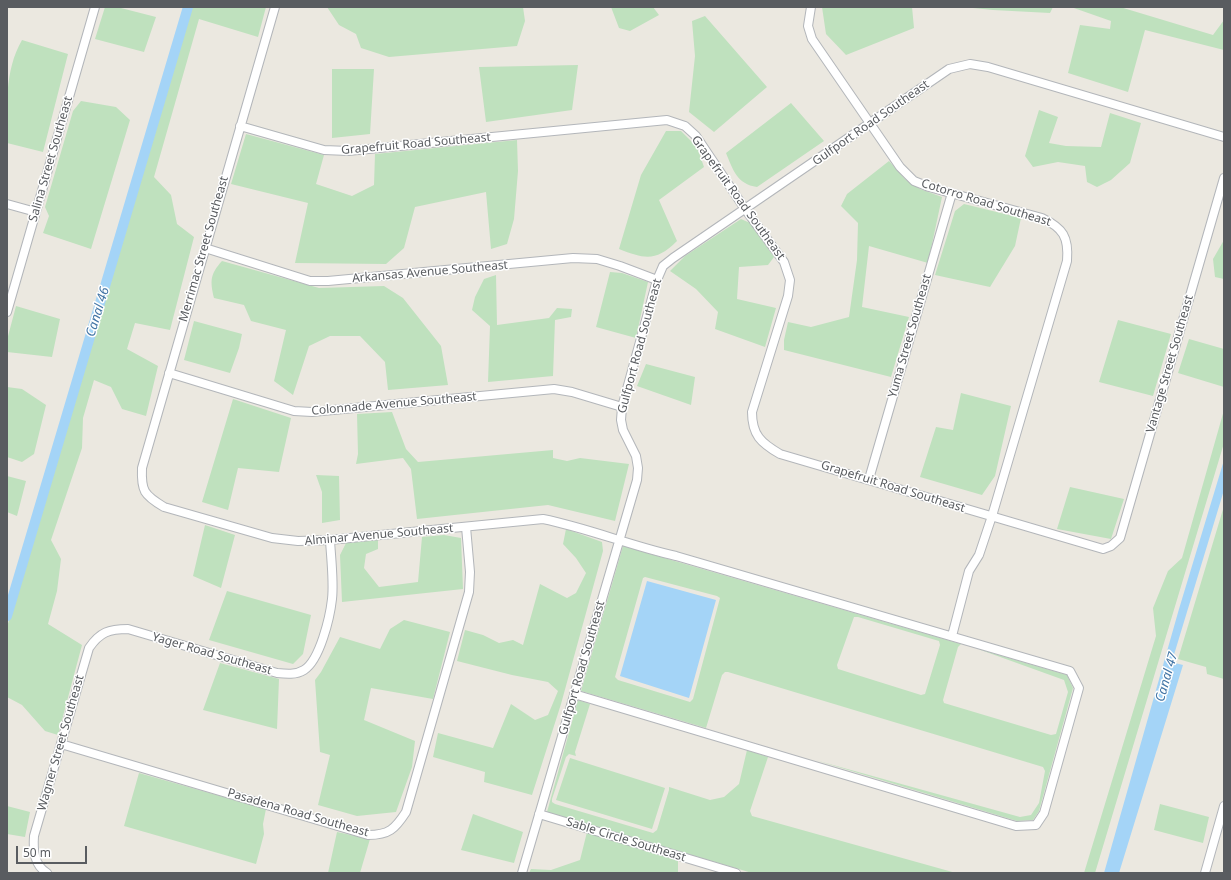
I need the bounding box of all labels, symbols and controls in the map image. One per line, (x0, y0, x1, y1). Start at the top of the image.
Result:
street label: Gulfport Road Southeast (810, 77, 932, 169)
street label: Salina Street Southeast (26, 95, 76, 223)
street label: Grapefruit Road Southeast (341, 130, 491, 158)
street label: Grapefruit Road Southeast (688, 133, 788, 263)
street label: Merrimac Street Southeast (176, 175, 232, 323)
street label: Cotorro Road Southeast (919, 176, 1053, 230)
street label: Arkansas Avenue Southeast (351, 258, 509, 286)
street label: Yuma Street Southeast (885, 272, 935, 400)
street label: Gulfport Road Southeast (615, 277, 665, 415)
water label: Canal 46 (83, 285, 113, 339)
street label: Vantage Street Southeast (1143, 293, 1197, 435)
street label: Colonnade Avenue Southeast (311, 390, 477, 418)
street label: Grapefruit Road Southeast (819, 458, 967, 516)
street label: Alminar Avenue Southeast (304, 521, 454, 549)
street label: Gulfport Road Southeast (556, 599, 608, 737)
street label: Yager Road Southeast (151, 630, 273, 678)
water label: Canal 47 (1152, 650, 1182, 704)
street label: Wagner Street Southeast (35, 673, 87, 813)
street label: Pasadena Road Southeast (226, 786, 370, 840)
street label: Sable Circle Southeast (564, 815, 688, 865)
scale bar (18, 838, 89, 864)
text: 50 m (23, 844, 51, 861)

